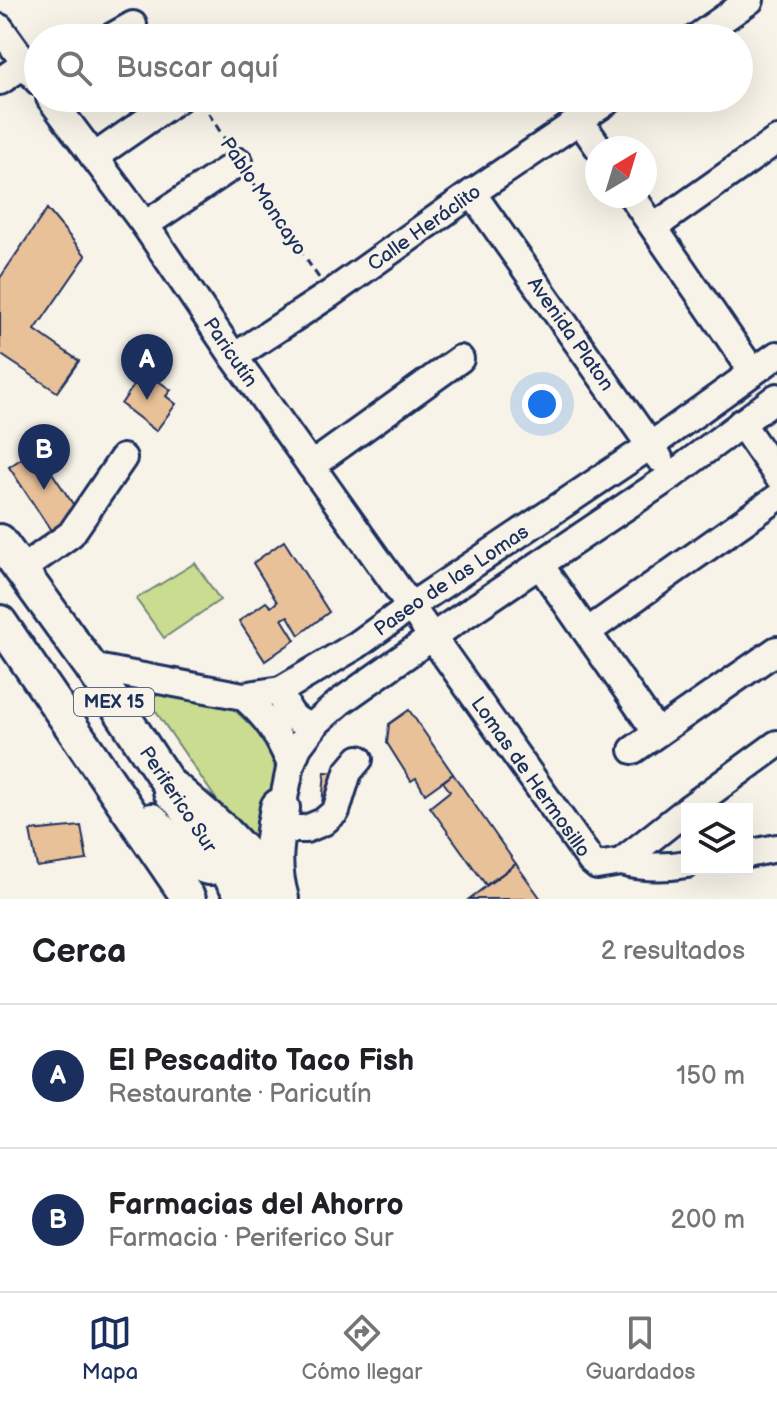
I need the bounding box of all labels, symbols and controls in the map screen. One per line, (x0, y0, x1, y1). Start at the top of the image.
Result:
search box (24, 24, 753, 112)
icon: search (52, 46, 96, 90)
text: Buscar aquí (116, 50, 278, 86)
street label: Pablo Moncayo (215, 133, 311, 260)
north arrow (585, 136, 657, 208)
street label: Calle Heráclito (363, 180, 485, 276)
street label: Avenida Platon (522, 273, 619, 396)
street label: Paricutín (198, 313, 262, 392)
pin: A (121, 334, 173, 400)
your location (522, 384, 562, 424)
pin: B (18, 424, 70, 490)
street label: Paseo de las Lomas (370, 520, 533, 642)
road number: MEX 15 (74, 688, 154, 716)
street label: Lomas de Hermosillo (466, 692, 595, 862)
street label: Periferico Sur (134, 742, 222, 858)
map controls (681, 803, 753, 875)
button: layers (681, 803, 753, 875)
text: Cerca (32, 931, 127, 972)
text: 2 resultados (601, 936, 745, 967)
text: El Pescadito Taco Fish (108, 1043, 414, 1079)
text: A (50, 1061, 66, 1092)
text: 150 m (676, 1061, 745, 1092)
text: Restaurante · Paricutín (108, 1079, 372, 1110)
text: Farmacias del Ahorro (108, 1187, 404, 1223)
text: B (49, 1205, 67, 1236)
text: 200 m (671, 1205, 745, 1236)
text: Farmacia · Periferico Sur (108, 1223, 393, 1254)
tab: Mapa (82, 1311, 138, 1386)
tab: Cómo llegar (302, 1311, 422, 1386)
tab: Guardados (586, 1311, 695, 1386)

